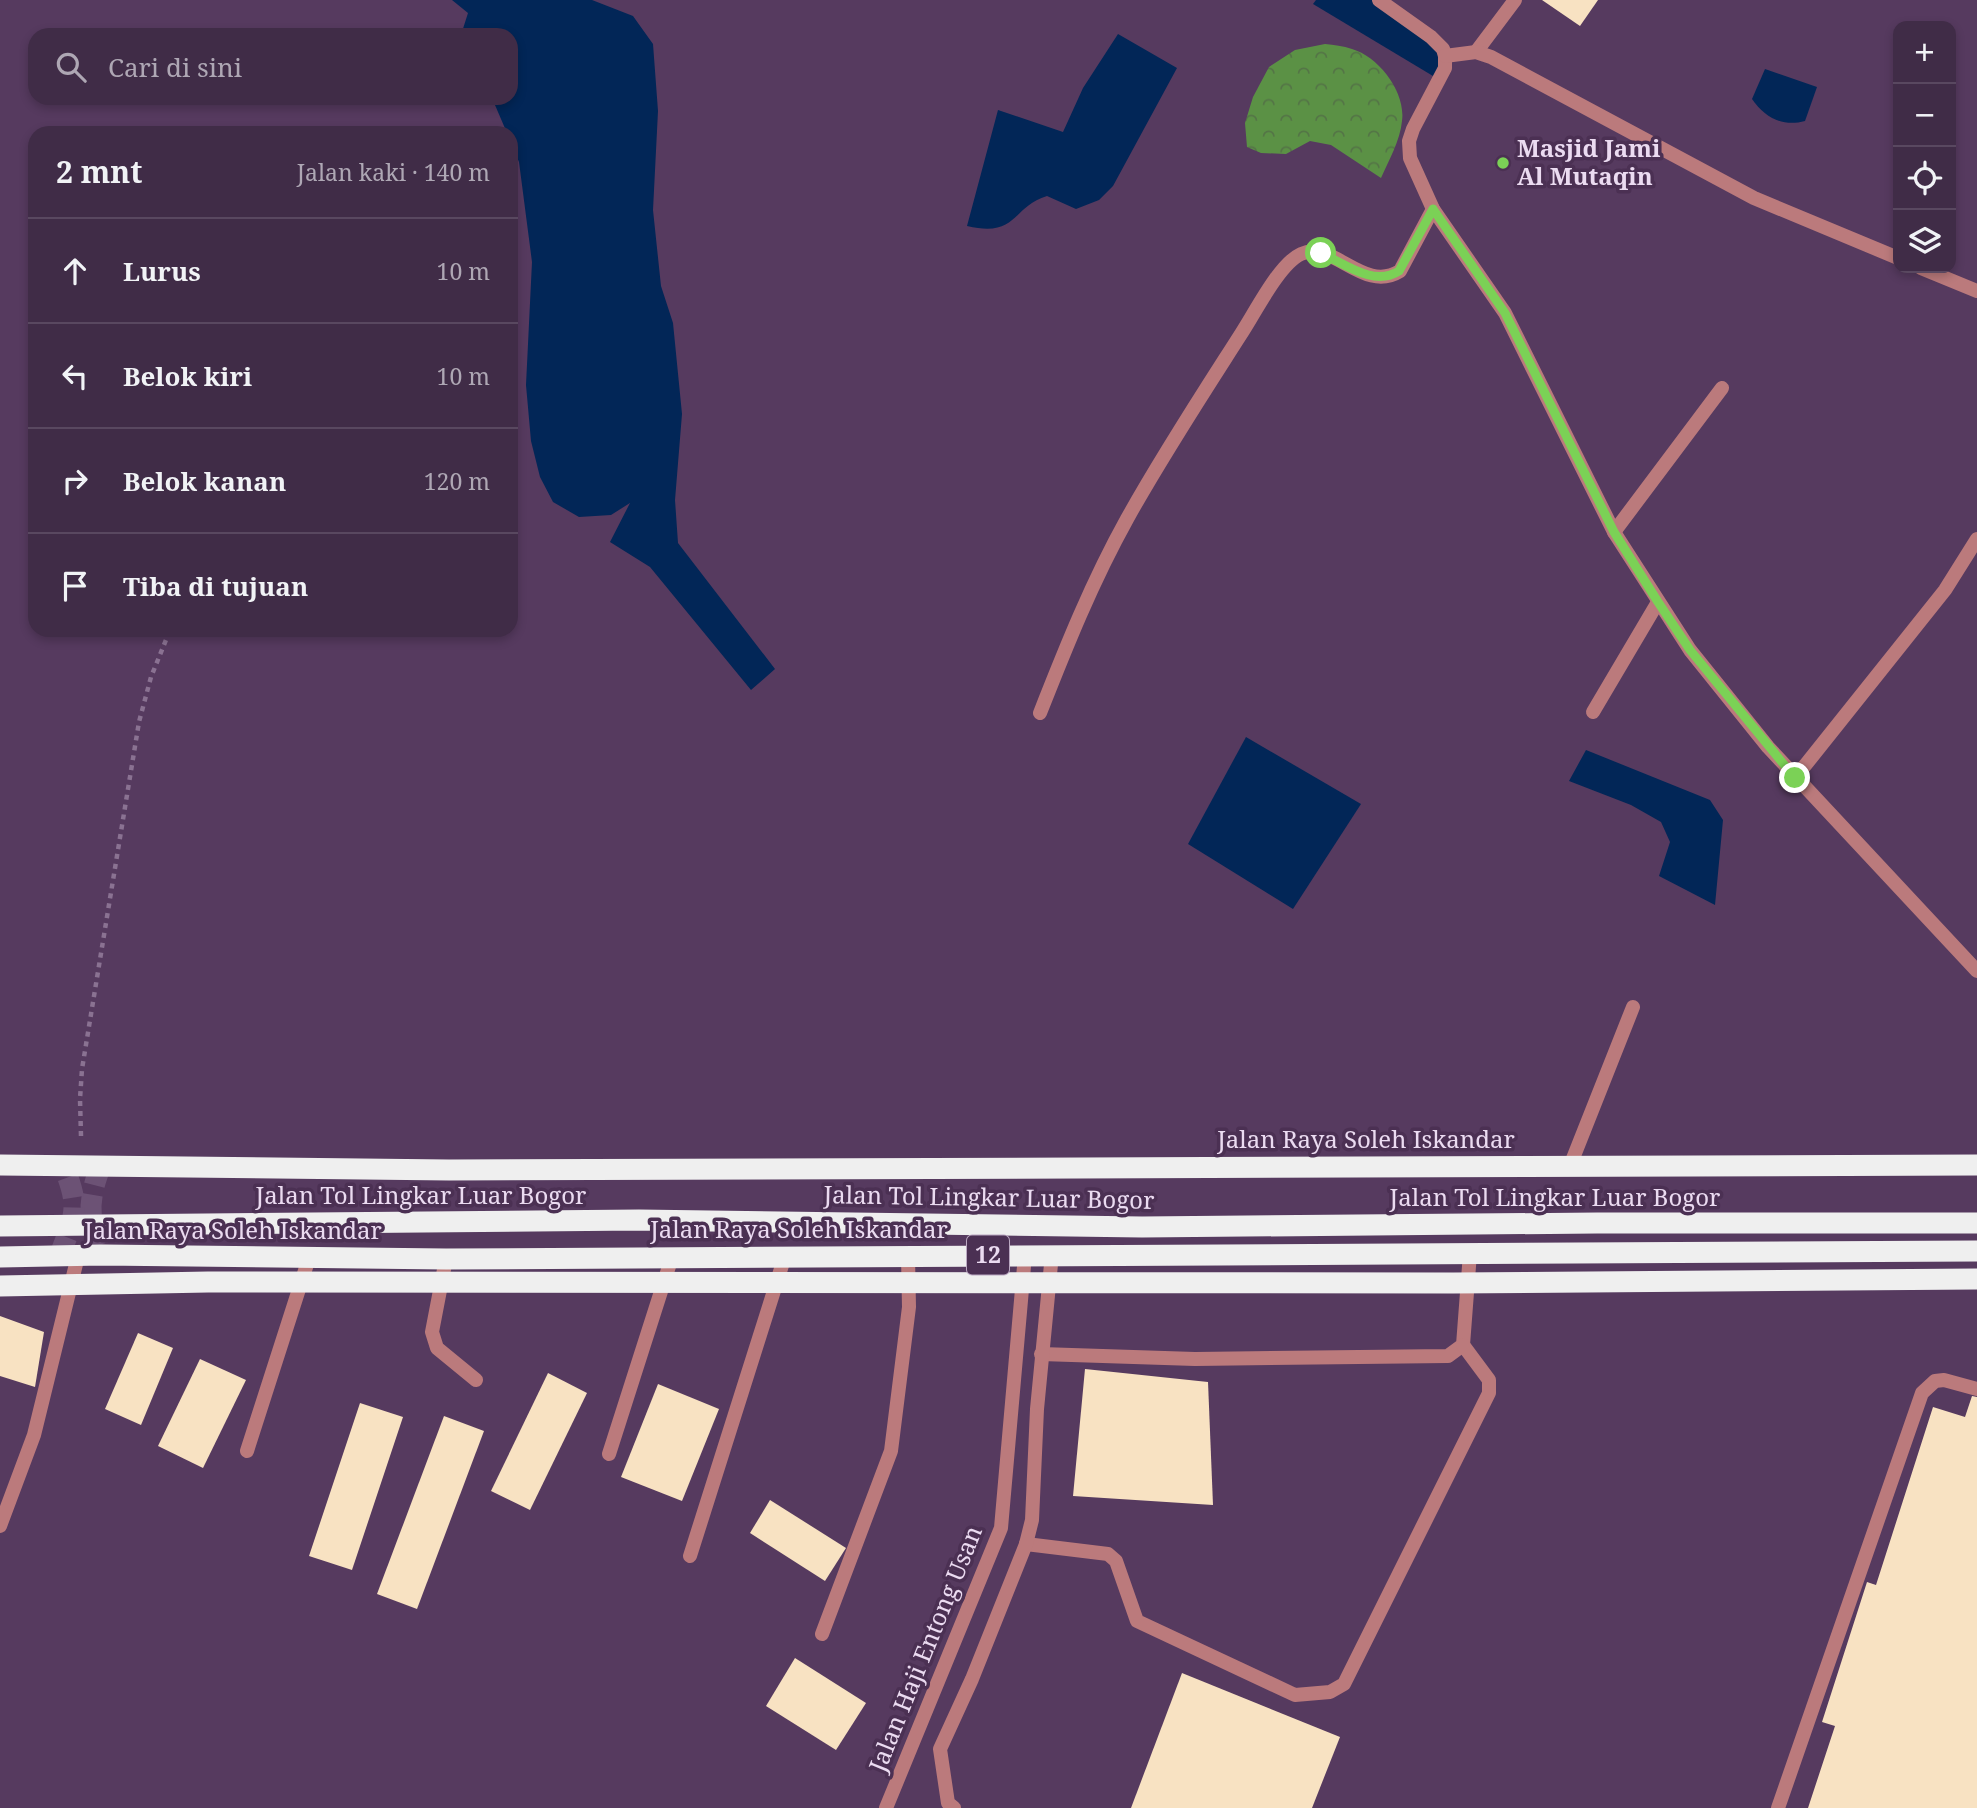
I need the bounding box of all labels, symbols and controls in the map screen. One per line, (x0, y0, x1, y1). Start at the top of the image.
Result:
map controls (1893, 21, 1956, 273)
button: + (1893, 21, 1956, 84)
search box (28, 28, 518, 105)
icon: search (52, 48, 90, 86)
text: Cari di sini (108, 49, 242, 85)
button: − (1893, 84, 1956, 147)
place label: Masjid Jami Al Mutaqin (1517, 131, 1661, 192)
button: locate (1893, 147, 1956, 210)
text: 2 mnt (56, 151, 143, 192)
marker: Masjid Jami Al Mutaqin (1495, 155, 1511, 171)
text: Jalan kaki · 140 m (297, 156, 490, 188)
button: layers (1893, 210, 1956, 273)
route start (1305, 237, 1336, 268)
icon: ahead (56, 252, 94, 290)
text: Lurus (123, 253, 201, 289)
text: 10 m (437, 255, 490, 287)
icon: left (56, 357, 94, 395)
text: Belok kiri (123, 358, 252, 394)
text: 10 m (437, 360, 490, 392)
icon: right (56, 462, 94, 500)
text: Belok kanan (123, 463, 286, 499)
text: 120 m (424, 465, 490, 497)
icon: arrive (56, 567, 94, 605)
text: Tiba di tujuan (123, 568, 308, 604)
route end (1779, 762, 1810, 793)
street label: Jalan Raya Soleh Iskandar (1216, 1122, 1515, 1155)
street label: Jalan Tol Lingkar Luar Bogor (822, 1177, 1155, 1216)
street label: Jalan Tol Lingkar Luar Bogor (255, 1178, 586, 1211)
street label: Jalan Tol Lingkar Luar Bogor (1389, 1180, 1720, 1213)
street label: Jalan Raya Soleh Iskandar (649, 1212, 948, 1245)
street label: Jalan Raya Soleh Iskandar (83, 1213, 382, 1246)
road number: 12 (967, 1236, 1009, 1274)
street label: Jalan Haji Entong Usan (860, 1520, 989, 1777)

